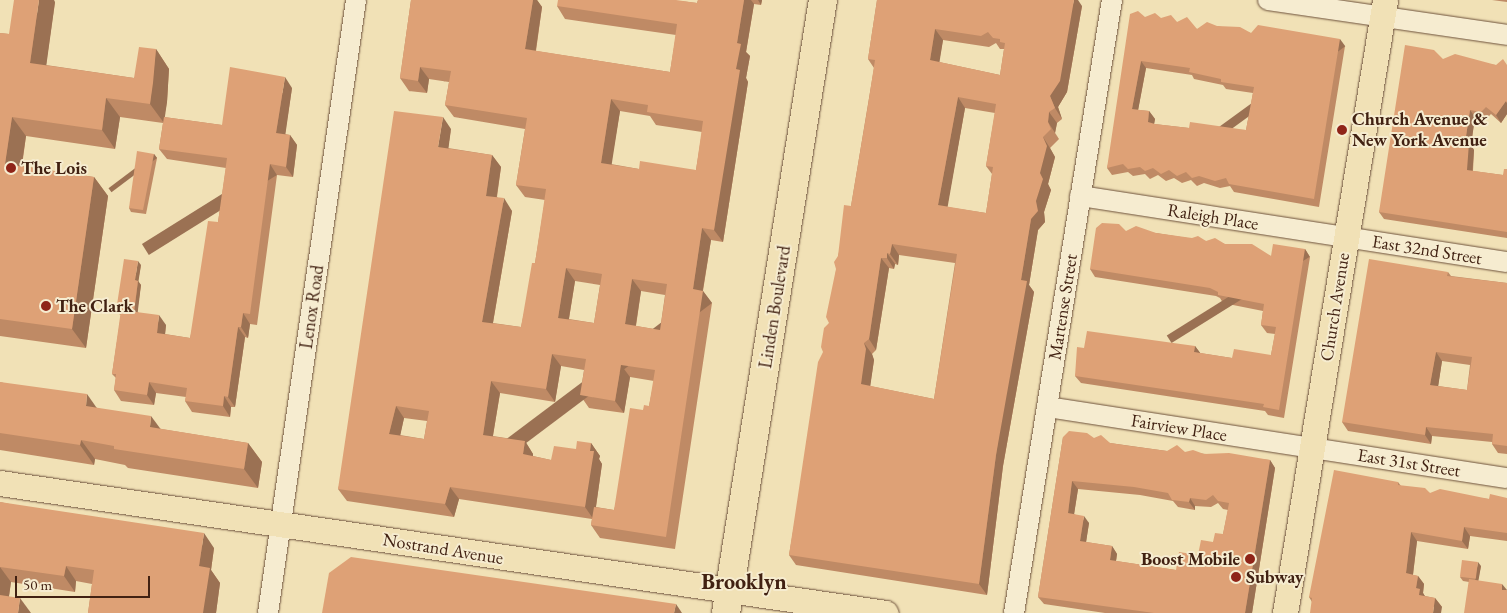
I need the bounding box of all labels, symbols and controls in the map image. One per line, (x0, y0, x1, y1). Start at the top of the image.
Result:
place label: Church Avenue & New York Avenue (1352, 109, 1487, 152)
marker: Church Avenue & New York Avenue (1336, 124, 1348, 136)
place label: The Lois (21, 157, 87, 179)
marker: The Lois (5, 162, 17, 174)
street label: Raleigh Place (1166, 199, 1260, 235)
street label: East 32nd Street (1370, 231, 1484, 269)
street label: Linden Boulevard (755, 244, 795, 370)
street label: Church Avenue (1316, 251, 1354, 363)
street label: Martense Street (1044, 252, 1082, 362)
street label: Lenox Road (295, 264, 329, 350)
place label: The Clark (56, 295, 133, 317)
marker: The Clark (40, 300, 52, 312)
street label: Fairview Place (1129, 410, 1229, 446)
street label: East 31st Street (1356, 444, 1462, 482)
street label: Nostrand Avenue (381, 529, 505, 569)
place label: Boost Mobile (1141, 548, 1240, 570)
marker: Boost Mobile (1244, 553, 1256, 565)
scale bar (18, 566, 152, 598)
place label: Subway (1246, 566, 1303, 588)
district label: Brooklyn (701, 569, 787, 595)
marker: Subway (1230, 571, 1242, 583)
text: 50 m (23, 575, 52, 594)

